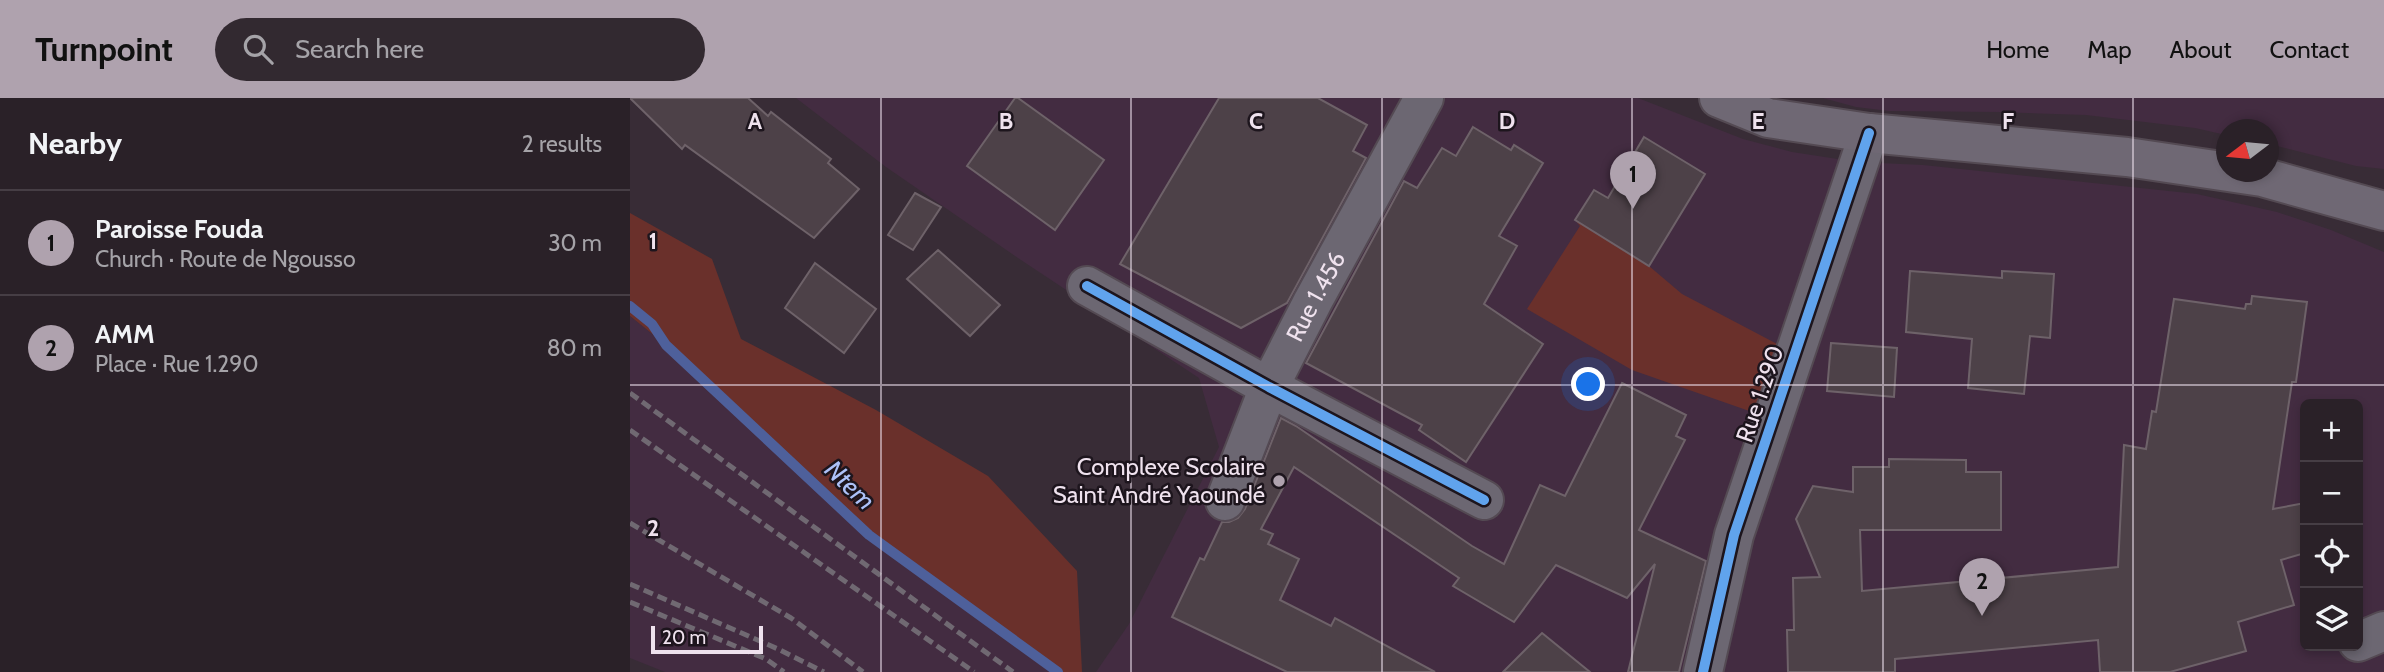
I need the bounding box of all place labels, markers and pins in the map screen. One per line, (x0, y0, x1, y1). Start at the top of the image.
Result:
pin: 1 (1610, 151, 1656, 209)
place label: Complexe Scolaire Saint André Yaoundé (1053, 452, 1265, 509)
marker: Complexe Scolaire Saint André Yaoundé (1271, 473, 1287, 489)
pin: 2 (1959, 558, 2005, 616)

